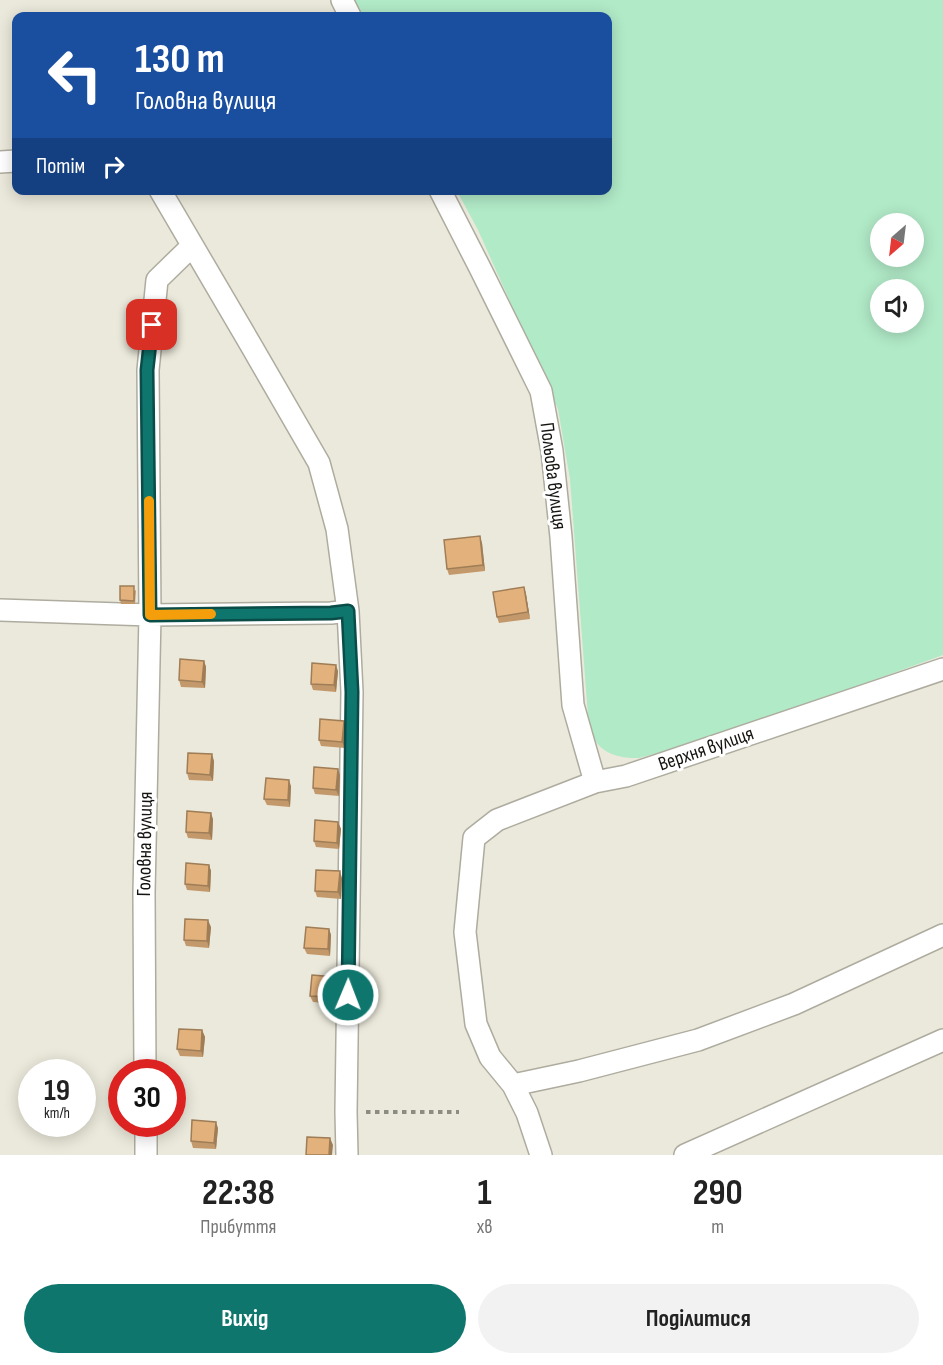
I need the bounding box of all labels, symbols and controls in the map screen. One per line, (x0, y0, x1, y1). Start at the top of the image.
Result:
text: 130 m (135, 34, 225, 85)
icon: left (36, 36, 114, 114)
text: Головна вулиця (135, 85, 276, 117)
icon: right (97, 150, 130, 183)
text: Потім (36, 153, 85, 180)
north arrow (870, 213, 924, 267)
map controls (870, 213, 924, 333)
button: sound (870, 279, 924, 333)
pin (126, 299, 177, 350)
icon: arrive (135, 308, 168, 341)
street label: Польова вулиця (535, 421, 571, 531)
street label: Верхня вулиця (655, 721, 757, 777)
street label: Головна вулиця (132, 791, 158, 897)
position arrow (316, 963, 380, 1027)
speed limit sign: 30 (108, 1059, 186, 1137)
text: 19 (44, 1073, 70, 1109)
text: km/h (44, 1104, 70, 1123)
text: 22:38 (202, 1172, 275, 1215)
text: 1 (478, 1172, 492, 1215)
text: 290 (693, 1172, 743, 1215)
text: Прибуття (200, 1215, 276, 1239)
text: хв (477, 1215, 493, 1239)
text: m (711, 1215, 724, 1239)
button: Вихід (24, 1284, 466, 1353)
button: Поділитися (478, 1284, 919, 1353)

